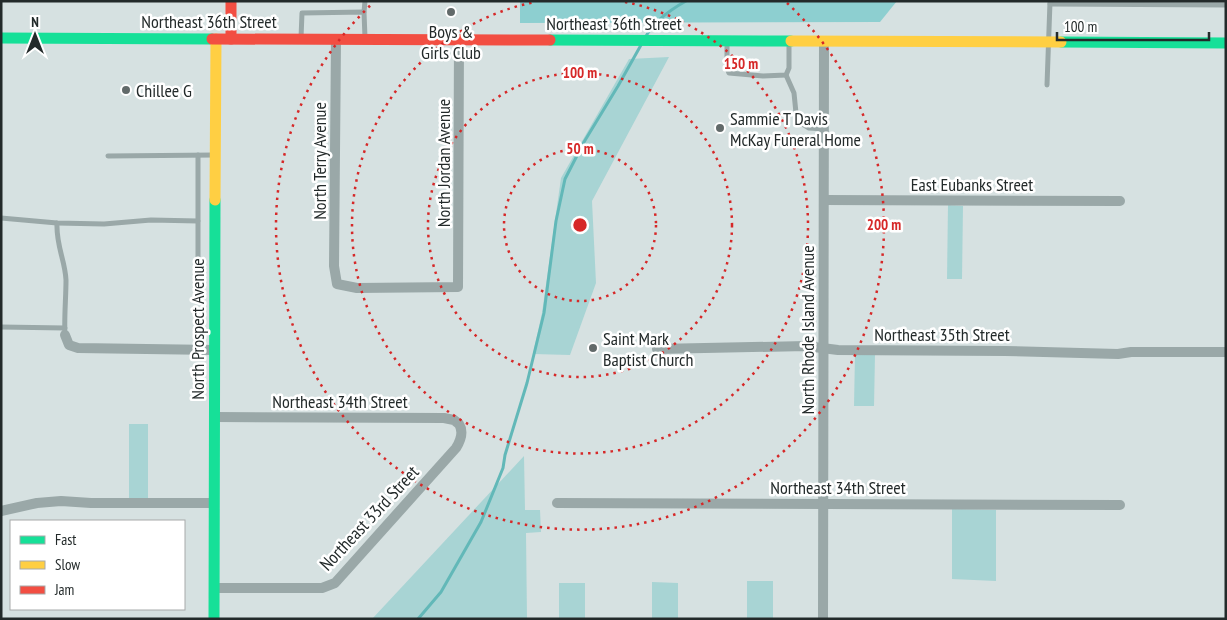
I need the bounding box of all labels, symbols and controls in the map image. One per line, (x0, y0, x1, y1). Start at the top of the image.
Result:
marker: Boys & Girls Club (445, 6, 457, 18)
north arrow (10, 10, 60, 60)
street label: Northeast 36th Street (141, 10, 277, 33)
scale bar (1057, 10, 1210, 42)
street label: Northeast 36th Street (546, 12, 682, 35)
text: N (31, 13, 39, 31)
text: 100 m (1064, 17, 1097, 36)
place label: Boys & Girls Club (421, 20, 481, 64)
text: 150 m (724, 54, 758, 73)
text: 100 m (563, 63, 597, 82)
place label: Chillee G (136, 79, 192, 102)
marker: Chillee G (120, 84, 132, 96)
street label: North Jordan Avenue (432, 99, 455, 227)
street label: North Terry Avenue (308, 102, 331, 220)
place label: Sammie T Davis McKay Funeral Home (730, 107, 861, 151)
marker: Sammie T Davis McKay Funeral Home (714, 122, 726, 134)
text: 50 m (566, 139, 594, 158)
street label: East Eubanks Street (911, 173, 1033, 196)
text: 200 m (867, 215, 901, 234)
centre of rings (571, 216, 589, 234)
street label: North Rhode Island Avenue (796, 245, 819, 415)
street label: North Prospect Avenue (186, 258, 209, 400)
street label: Northeast 35th Street (874, 323, 1010, 346)
place label: Saint Mark Baptist Church (603, 327, 693, 371)
marker: Saint Mark Baptist Church (587, 342, 599, 354)
street label: Northeast 34th Street (272, 390, 408, 413)
street label: Northeast 33rd Street (314, 461, 424, 575)
street label: Northeast 34th Street (770, 476, 906, 499)
legend (10, 520, 185, 610)
text: Fast (55, 530, 76, 549)
text: Slow (55, 555, 80, 574)
text: Jam (54, 580, 74, 599)

